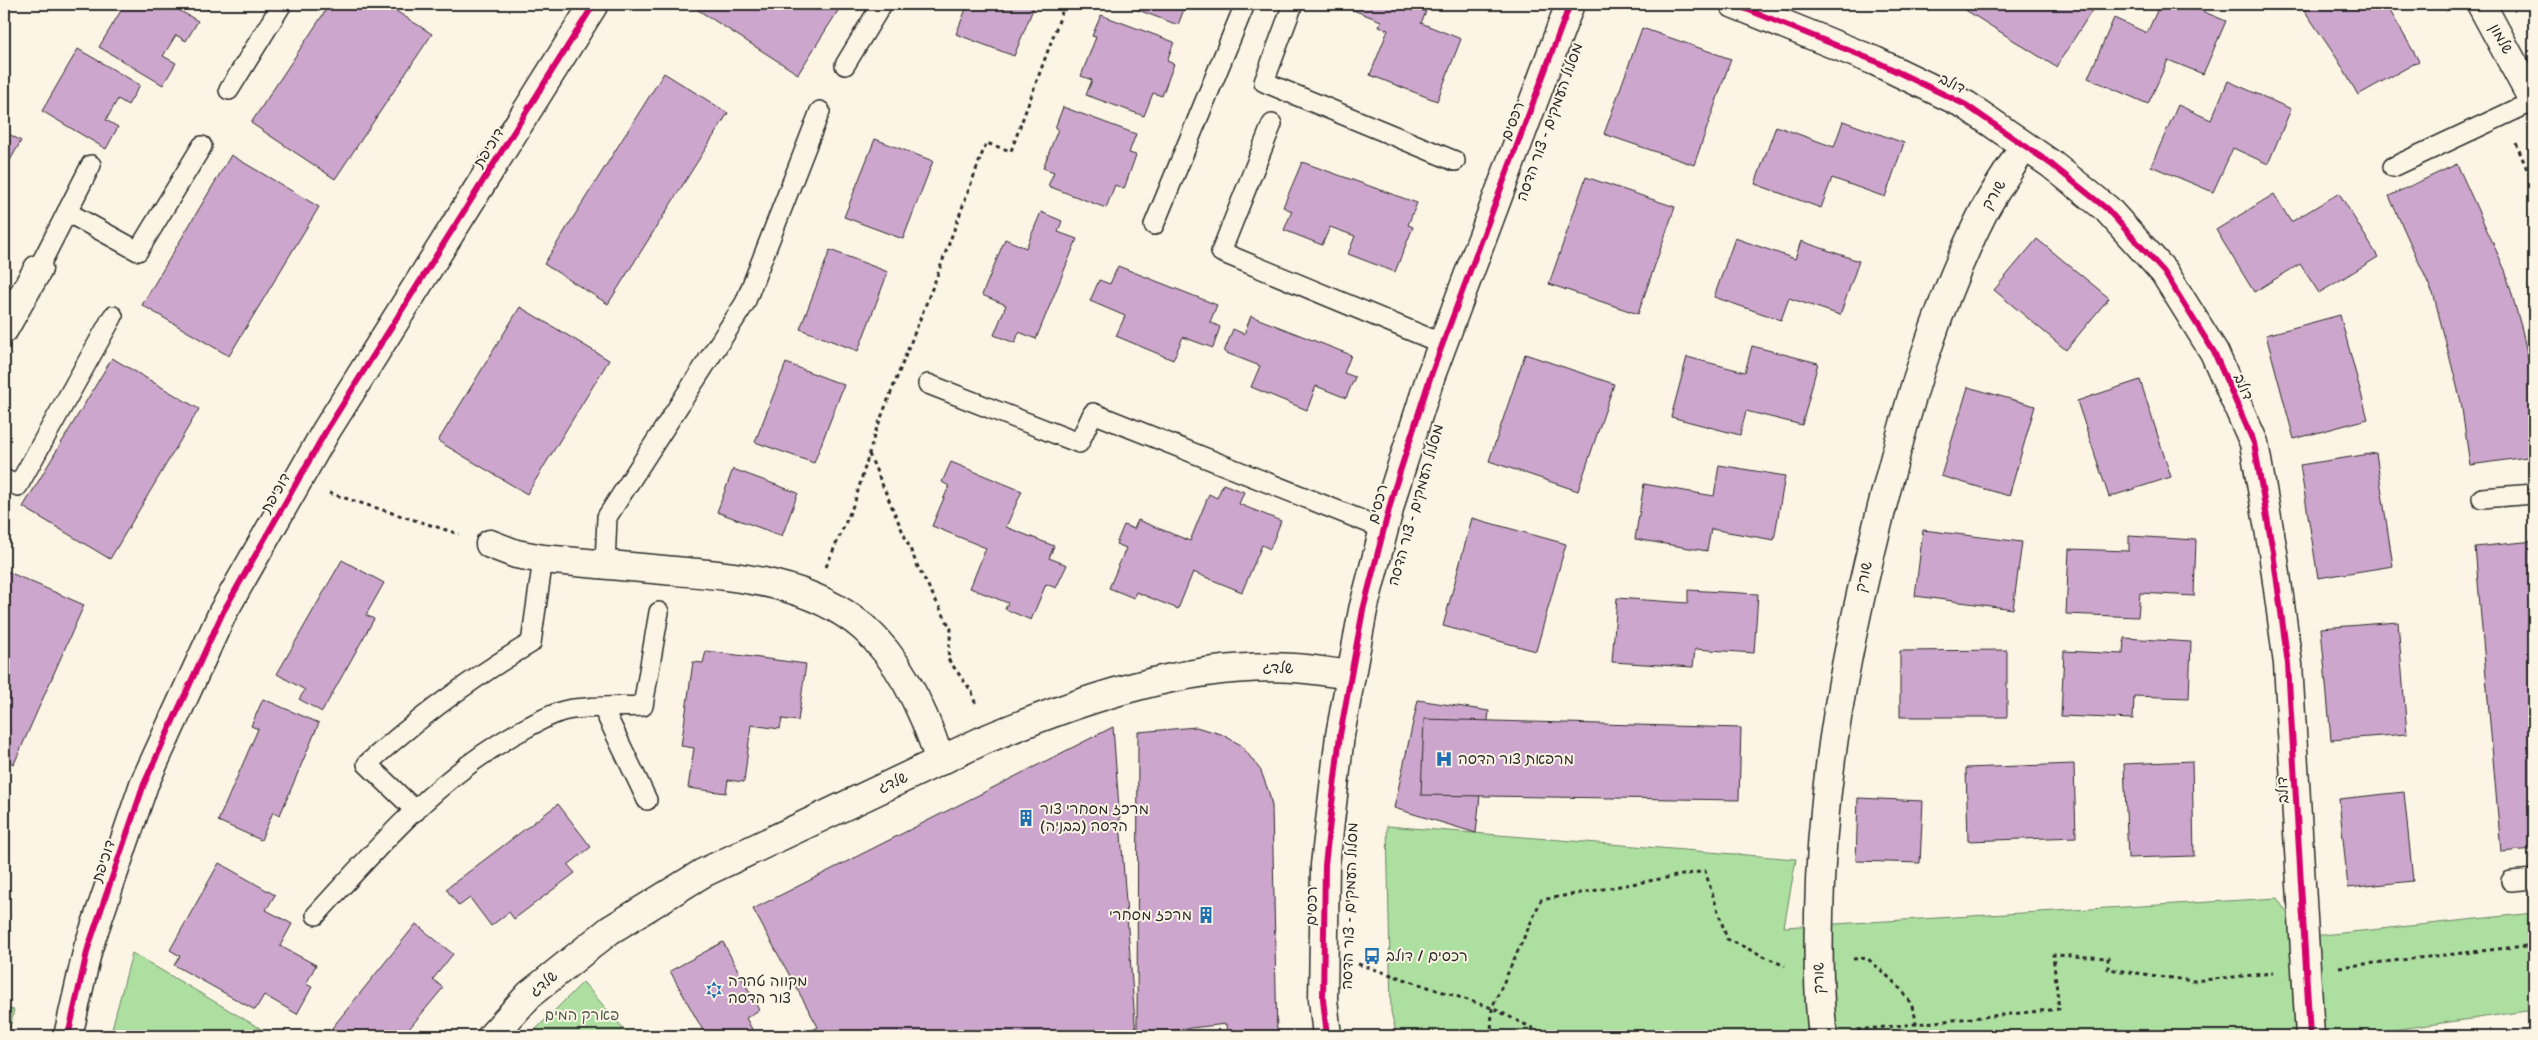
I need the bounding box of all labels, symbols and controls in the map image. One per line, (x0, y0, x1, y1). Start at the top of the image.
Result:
street label: שלמון (2485, 20, 2517, 58)
street label: מסלול העמקים - צור הדסה (1512, 40, 1588, 204)
street label: דולב (1936, 70, 1968, 98)
street label: רכסים (1497, 99, 1529, 143)
street label: דוכיפת (469, 125, 509, 172)
street label: שורק (1978, 176, 2010, 213)
street label: דולב (2229, 371, 2257, 403)
street label: מסלול העמקים - צור הדסה (1384, 422, 1448, 588)
street label: דוכיפת (256, 470, 295, 517)
street label: רכסים (1364, 482, 1392, 526)
street label: שורק (1851, 559, 1877, 594)
street label: שלדג (1263, 659, 1294, 678)
hospital icon: מרפאת צור הדסה (1434, 749, 1454, 769)
place label: מרפאת צור הדסה (1458, 750, 1574, 769)
street label: שלדג (875, 768, 911, 798)
street label: דולב (2273, 776, 2293, 804)
place label: מרכז מסחרי צור הדסה (בבניה) (1040, 800, 1149, 836)
building icon: מרכז מסחרי צור הדסה (בבניה) (1016, 808, 1036, 828)
street label: מסלול העמקים - צור הדסה (1338, 822, 1362, 990)
street label: דוכיפת (88, 837, 120, 885)
street label: רכסים (1302, 886, 1322, 926)
building icon: מרכז מסחרי (1196, 905, 1216, 925)
place label: מרכז מסחרי (1109, 906, 1192, 925)
bus stop icon: רכסים / דולב (1362, 946, 1382, 966)
place label: רכסים / דולב (1386, 947, 1468, 966)
street label: שורק (1809, 962, 1829, 994)
street label: שלדג (526, 967, 562, 1001)
place label: מקווה טהרה צור הדסה (728, 972, 807, 1008)
synagogue icon: מקווה טהרה צור הדסה (704, 980, 724, 1000)
park label: פארק המים (545, 1006, 619, 1025)

